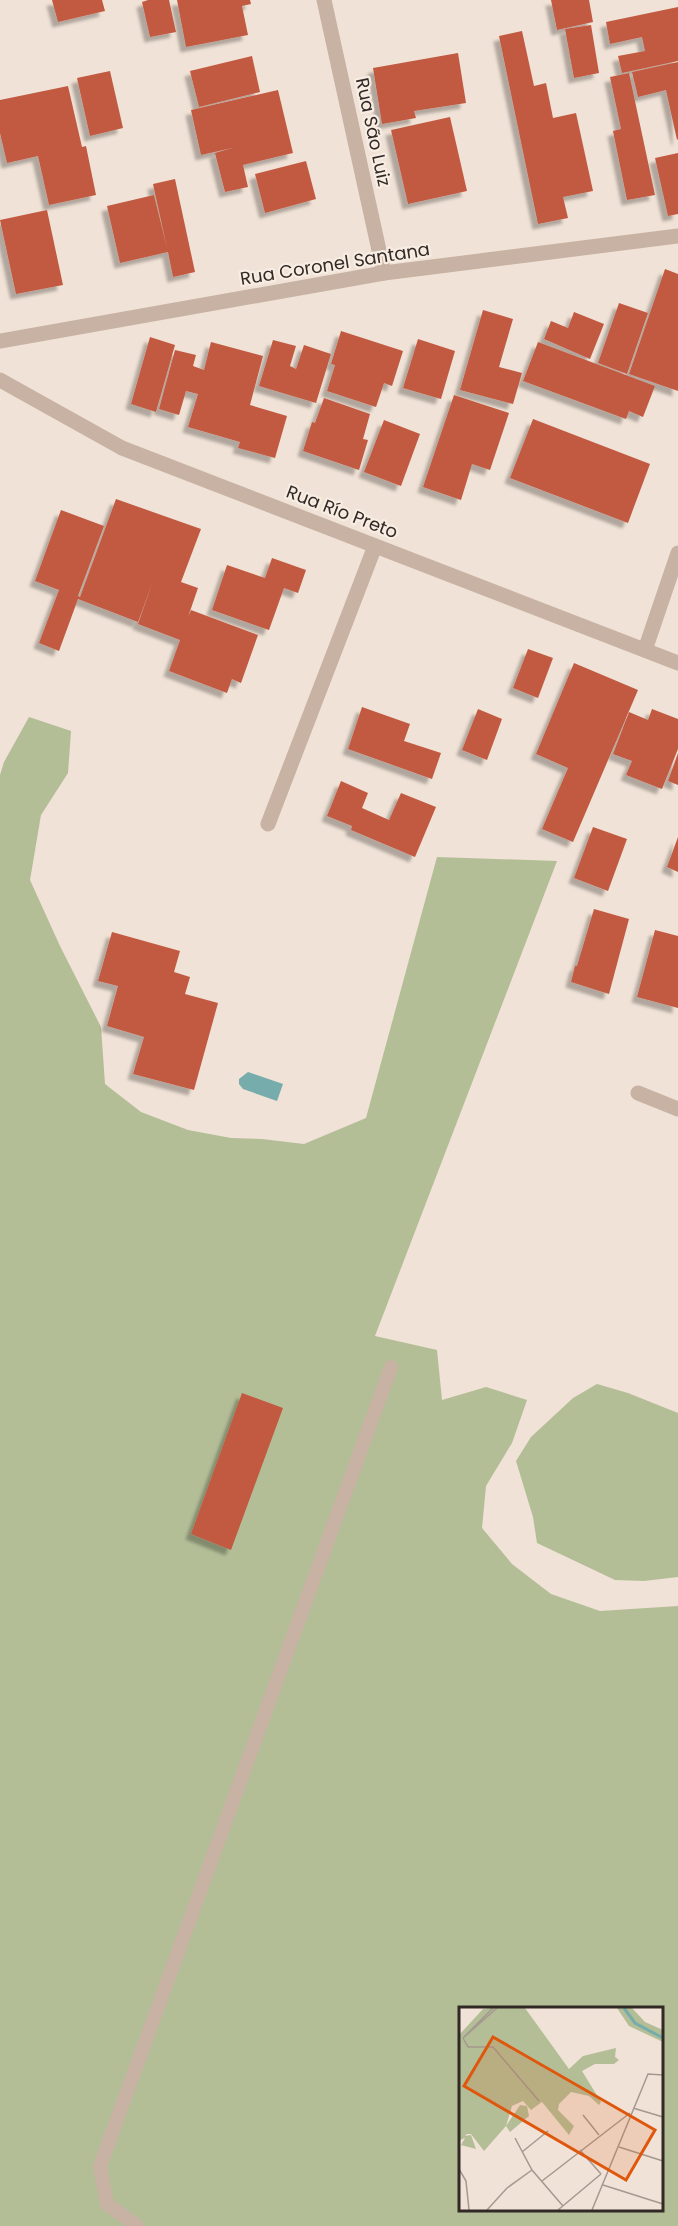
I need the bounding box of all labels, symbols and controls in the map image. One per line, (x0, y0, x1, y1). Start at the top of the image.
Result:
street label: Rua São Luiz (350, 75, 397, 188)
street label: Rua Coronel Santana (238, 236, 432, 291)
street label: Rua Río Preto (283, 479, 402, 544)
inset map (459, 2007, 663, 2211)

